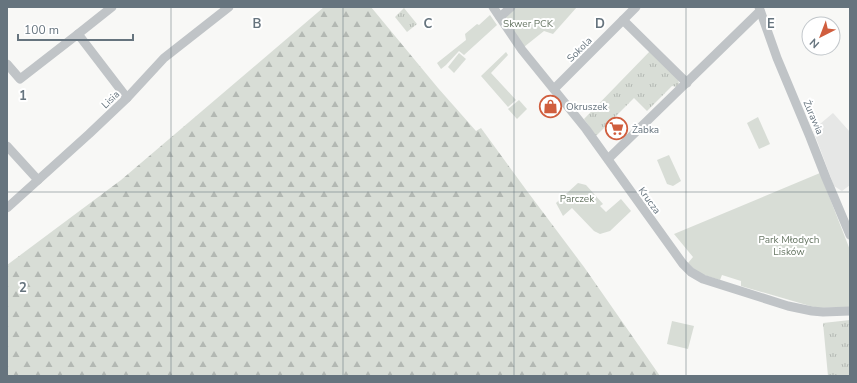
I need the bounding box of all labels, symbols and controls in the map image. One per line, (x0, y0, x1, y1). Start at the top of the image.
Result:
text: B (253, 15, 262, 33)
text: C (424, 15, 433, 33)
text: D (595, 15, 605, 33)
text: E (767, 15, 775, 33)
scale bar (18, 16, 133, 42)
north arrow (801, 16, 841, 56)
park label: Skwer PCK (503, 17, 554, 31)
text: 100 m (24, 22, 59, 38)
street label: Sokola (564, 34, 595, 65)
text: N (807, 35, 823, 51)
text: 1 (19, 87, 27, 105)
street label: Lisia (99, 88, 123, 112)
shop icon: Okruszek (538, 93, 564, 119)
street label: Żurawia (800, 98, 827, 137)
place label: Okruszek (566, 100, 608, 114)
supermarket icon: Żabka (604, 116, 630, 142)
place label: Żabka (632, 123, 659, 137)
street label: Krucza (635, 184, 664, 217)
park label: Parczek (560, 192, 595, 206)
park label: Park Młodych Lisków (759, 233, 819, 259)
text: 2 (19, 279, 27, 297)

